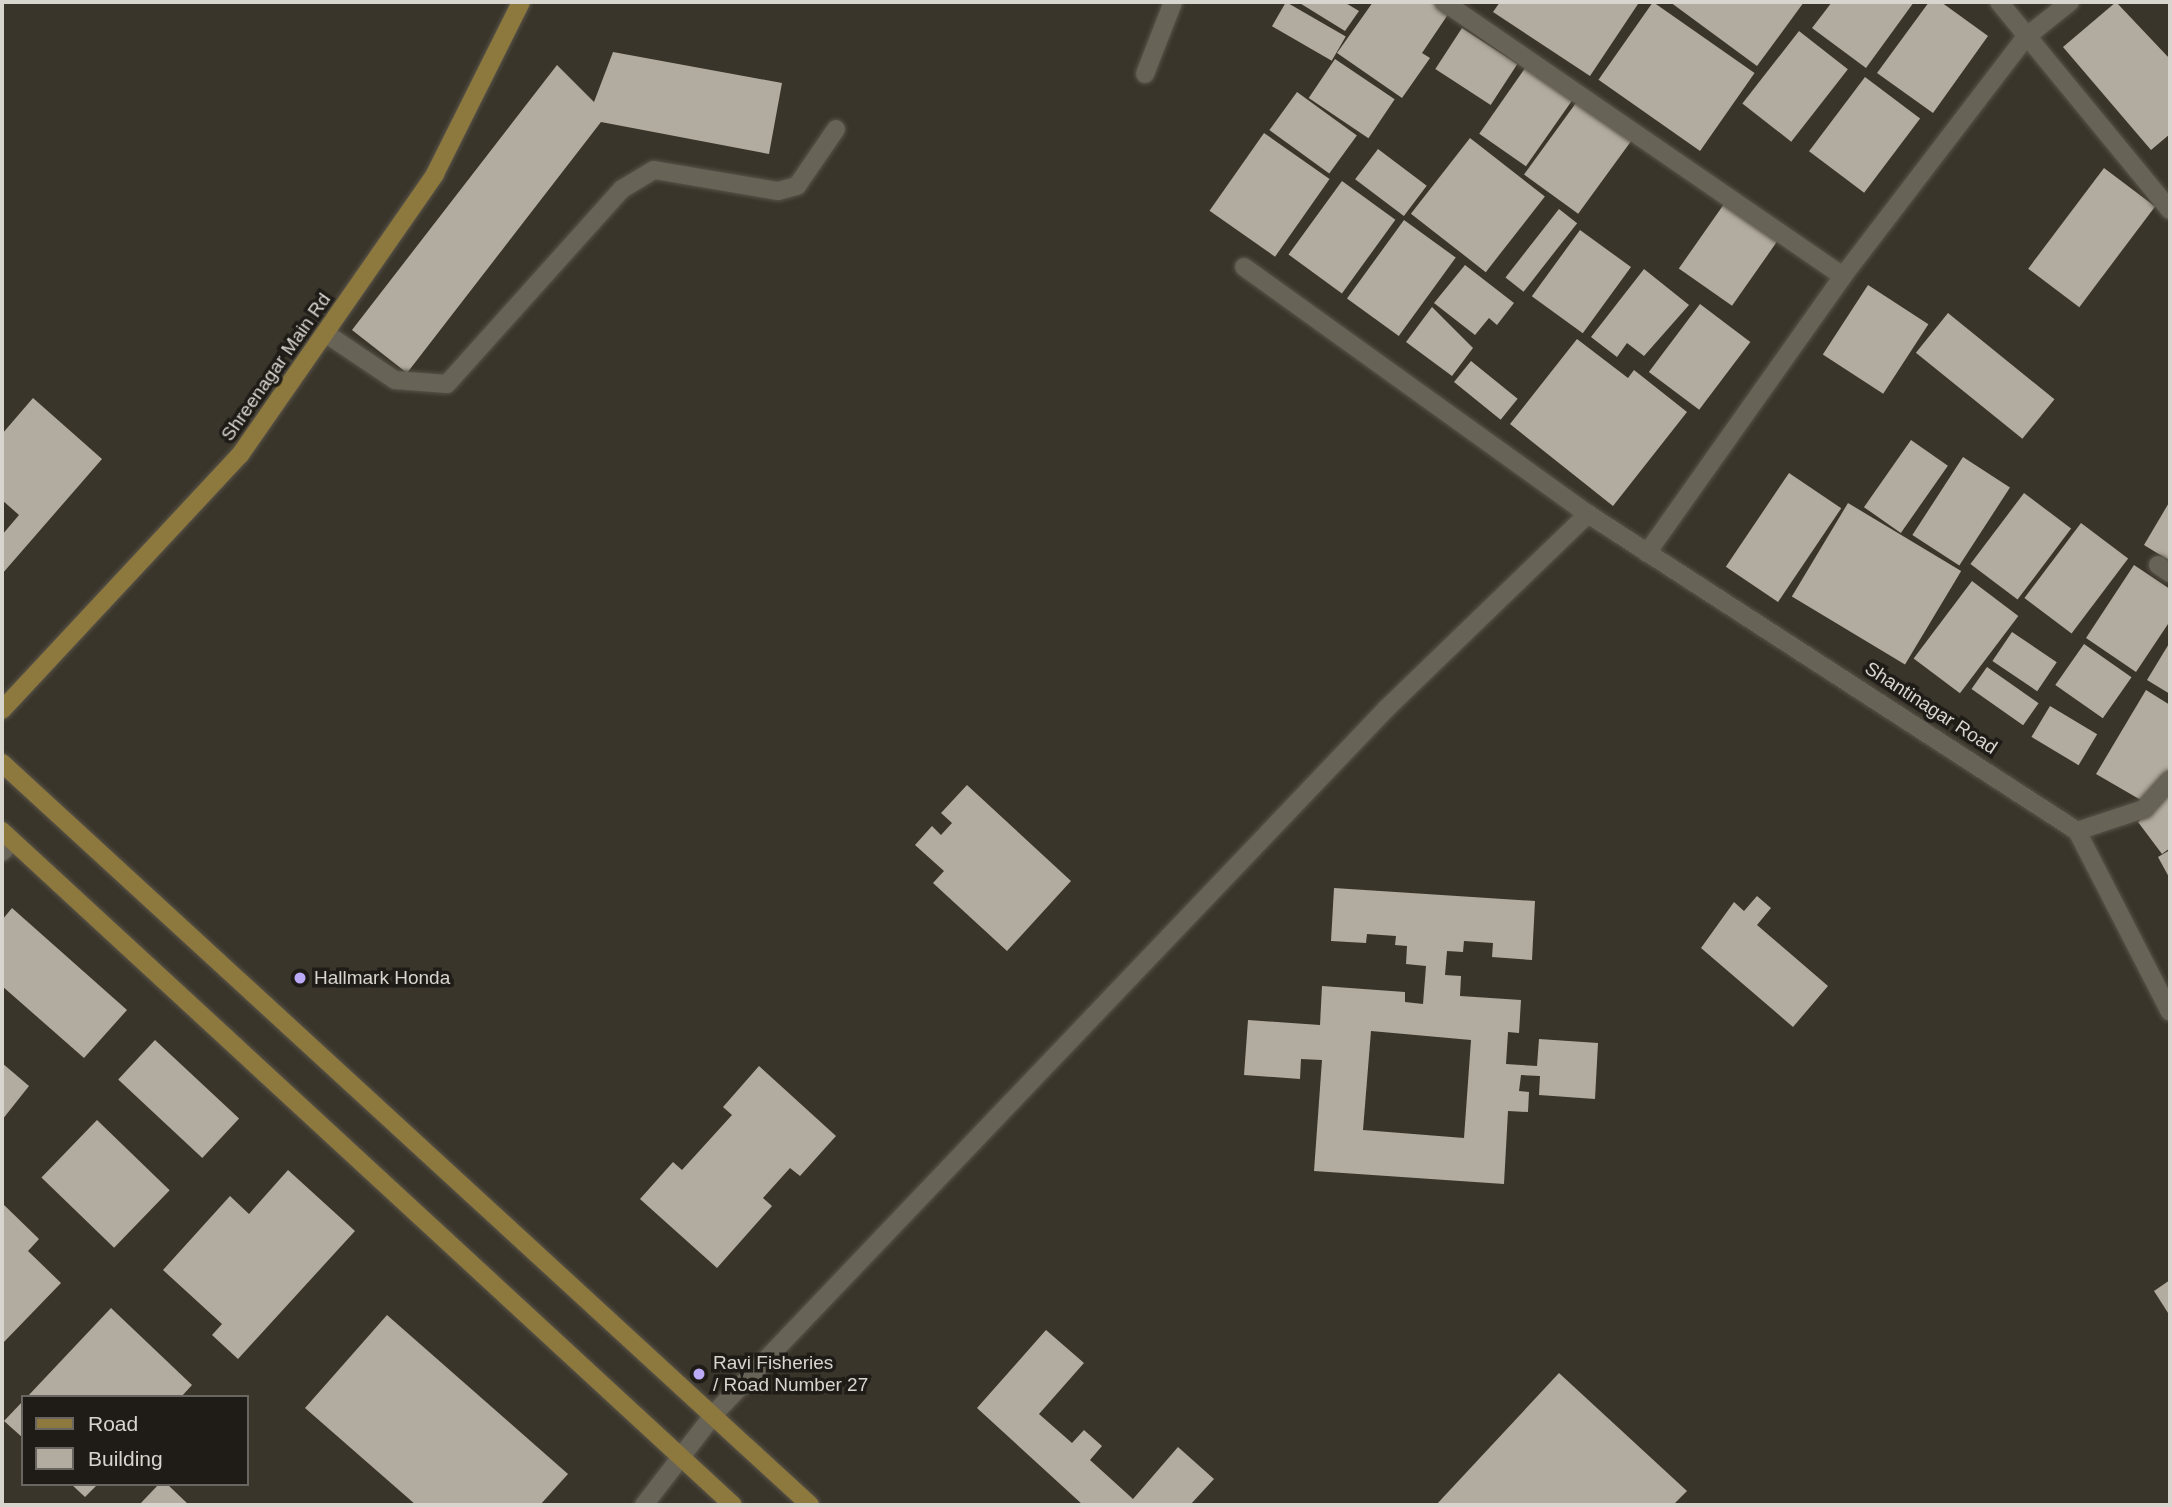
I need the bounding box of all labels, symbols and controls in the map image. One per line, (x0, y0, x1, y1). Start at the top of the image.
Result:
street label: Shreenagar Main Rd (216, 289, 336, 445)
street label: Shantinagar Road (1861, 657, 2001, 759)
place label: Hallmark Honda (314, 967, 450, 989)
marker: Hallmark Honda (292, 970, 308, 986)
place label: Ravi Fisheries / Road Number 27 (713, 1352, 868, 1396)
marker: Ravi Fisheries / Road Number 27 (691, 1366, 707, 1382)
legend (21, 1395, 248, 1486)
text: Road (88, 1412, 138, 1435)
text: Building (88, 1447, 163, 1470)

